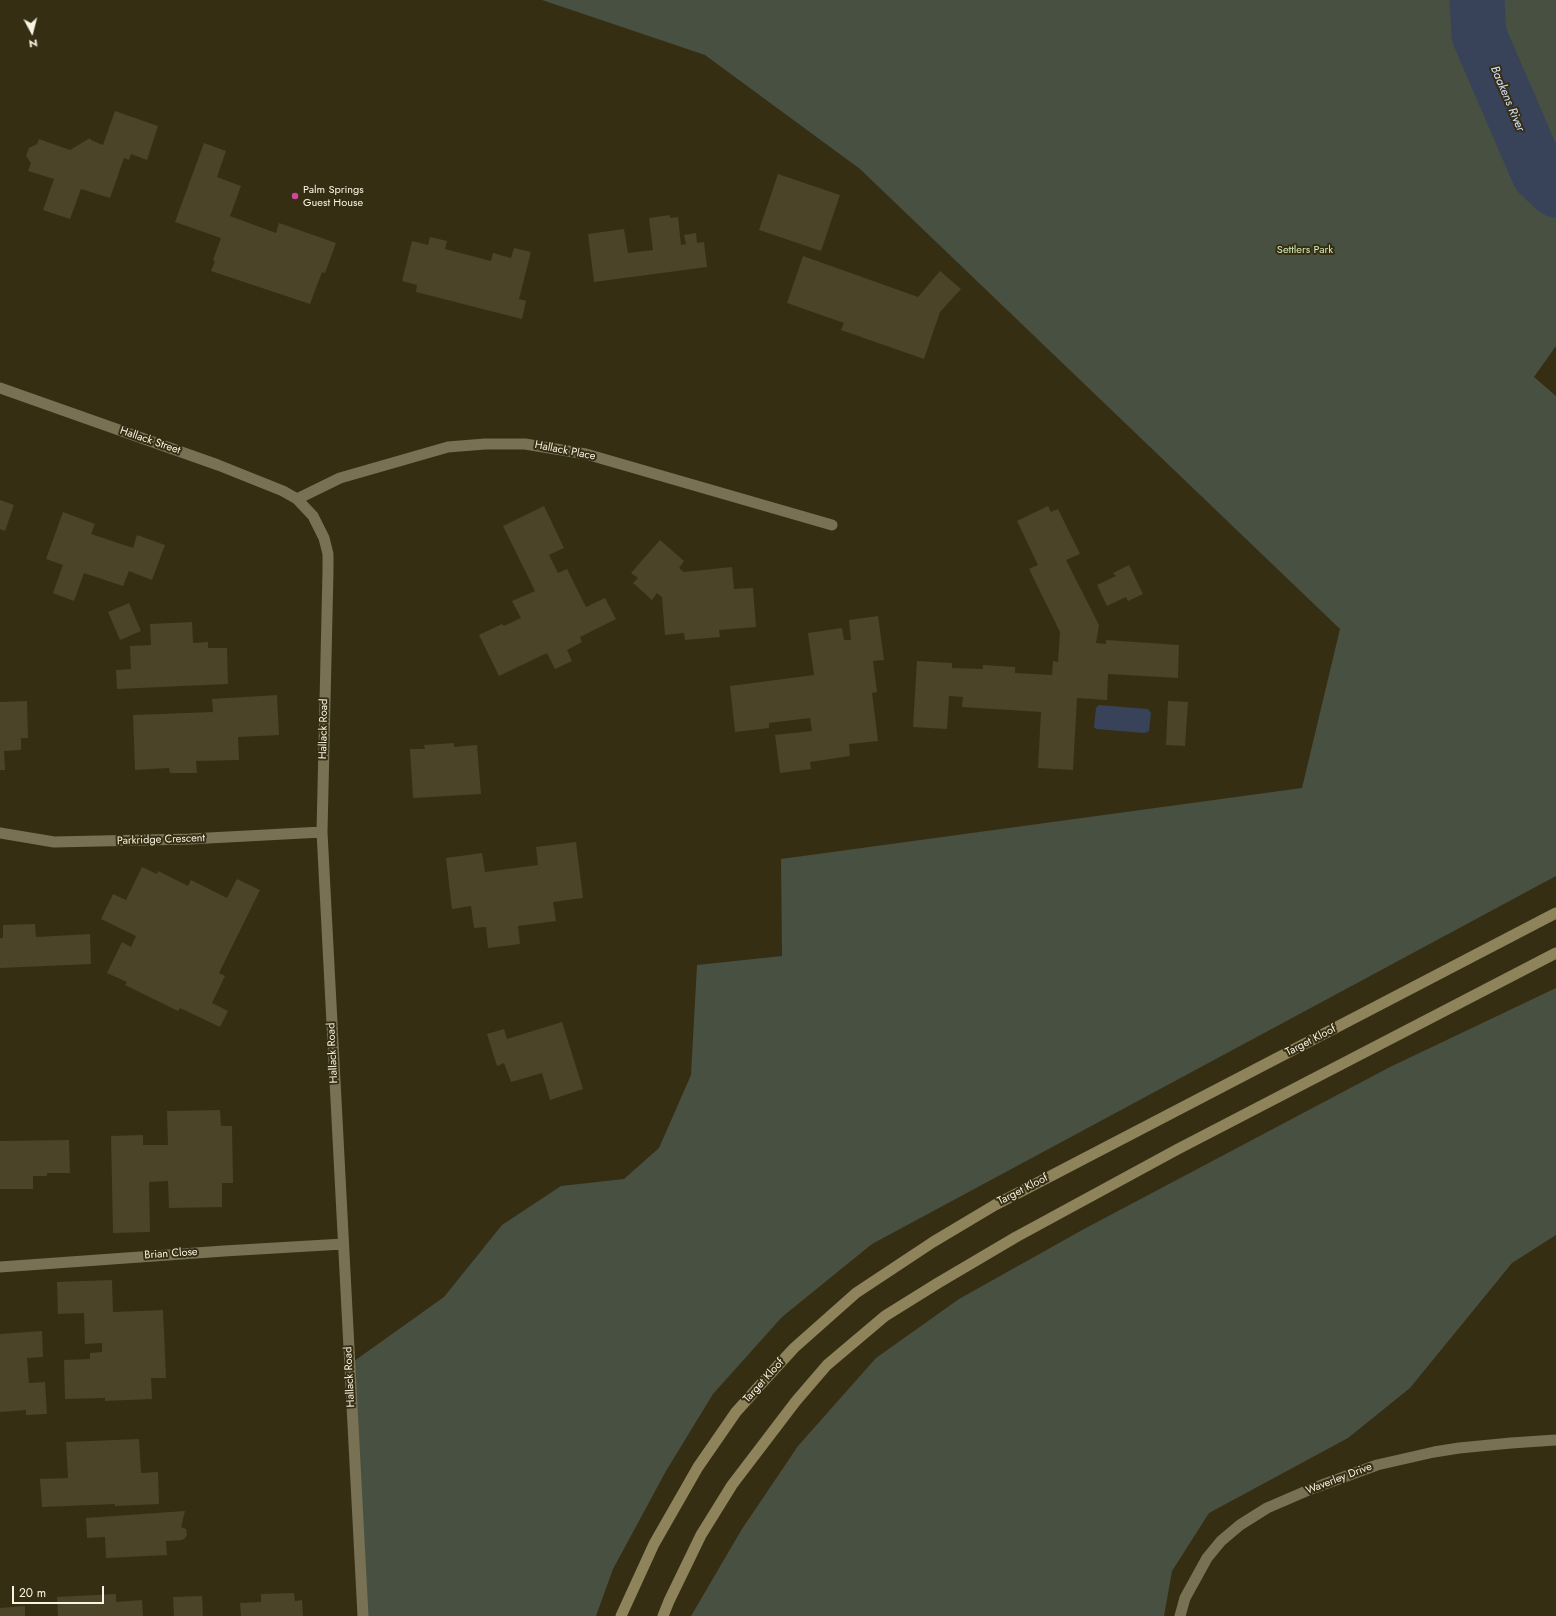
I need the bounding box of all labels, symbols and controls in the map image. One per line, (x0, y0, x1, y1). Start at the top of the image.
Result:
north arrow (12, 12, 52, 52)
text: N (28, 35, 39, 52)
water label: Baakens River (1487, 64, 1527, 134)
place label: Palm Springs Guest House (303, 183, 364, 209)
marker: Palm Springs Guest House (290, 191, 300, 201)
park label: Settlers Park (1277, 243, 1333, 257)
street label: Hallack Street (118, 424, 182, 458)
street label: Hallack Place (533, 439, 597, 463)
street label: Hallack Road (317, 699, 331, 759)
street label: Parkridge Crescent (117, 832, 205, 848)
street label: Hallack Road (325, 1022, 341, 1084)
street label: Target Kloof (1284, 1023, 1338, 1059)
street label: Target Kloof (996, 1172, 1050, 1208)
street label: Brian Close (144, 1246, 198, 1262)
street label: Hallack Road (342, 1346, 358, 1408)
street label: Target Kloof (741, 1356, 787, 1406)
street label: Waverley Drive (1304, 1460, 1374, 1498)
scale bar (14, 1578, 106, 1604)
text: 20 m (19, 1584, 46, 1602)

